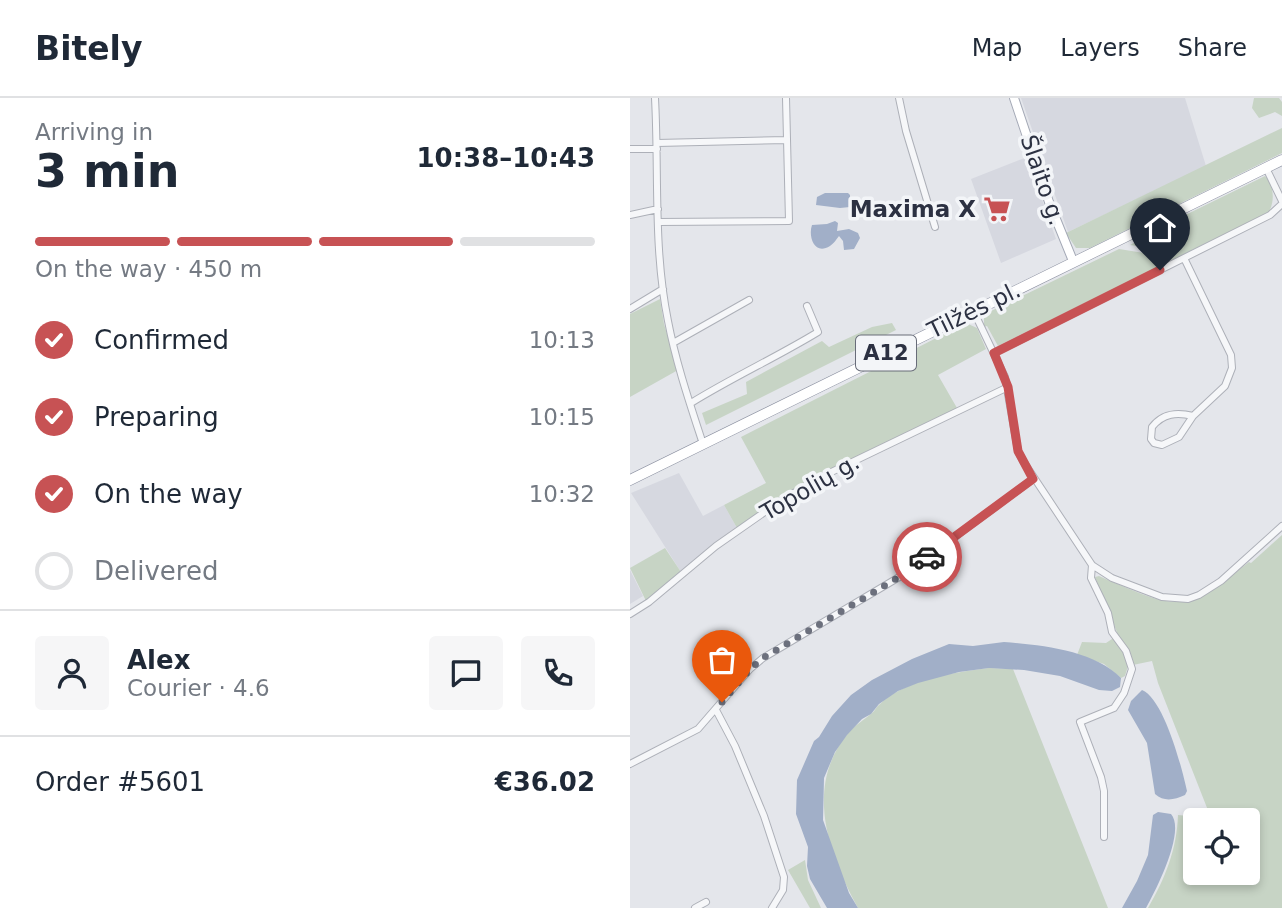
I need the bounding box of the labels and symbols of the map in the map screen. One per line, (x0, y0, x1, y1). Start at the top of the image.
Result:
street label: Šlaito g. (1015, 131, 1072, 229)
supermarket icon: Maxima X (982, 194, 1012, 224)
place label: Maxima X (850, 196, 976, 222)
pin (1130, 198, 1190, 270)
street label: Tilžės pl. (922, 276, 1025, 344)
road number: A12 (856, 336, 916, 370)
street label: Topolių g. (755, 448, 864, 526)
courier (892, 522, 962, 592)
pin (692, 630, 752, 702)

